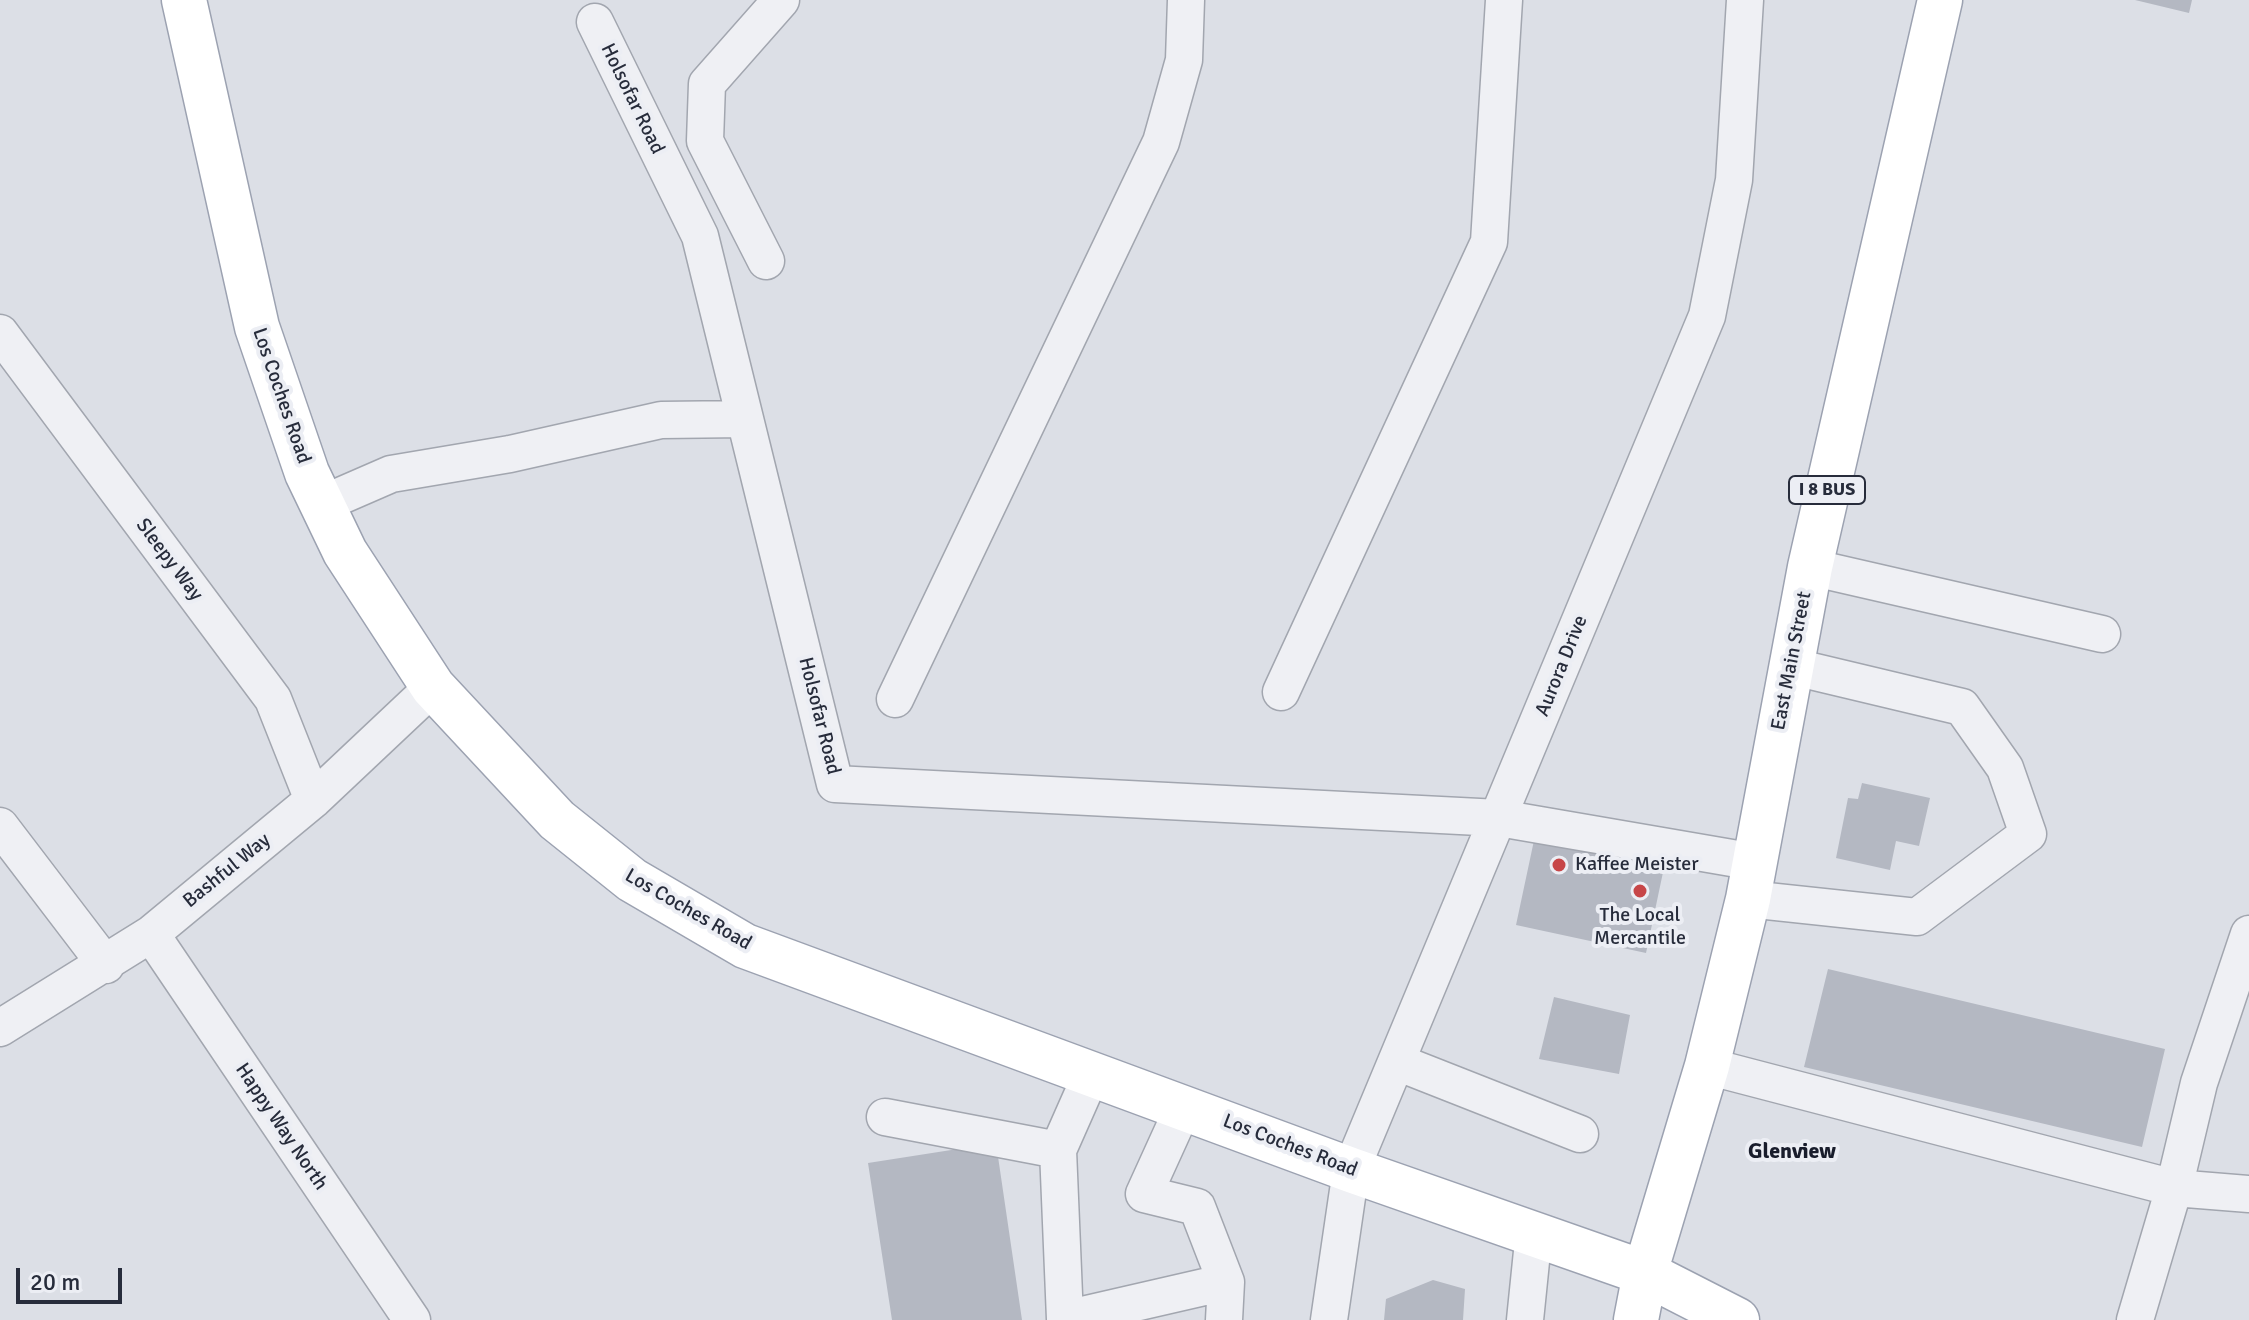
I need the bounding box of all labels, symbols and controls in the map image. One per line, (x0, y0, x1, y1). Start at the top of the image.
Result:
street label: Holsofar Road (595, 40, 669, 158)
street label: Los Coches Road (247, 325, 315, 467)
road number: I 8 BUS (1789, 476, 1865, 504)
street label: Sleepy Way (130, 514, 208, 606)
street label: East Main Street (1767, 590, 1817, 732)
street label: Aurora Drive (1531, 612, 1593, 720)
street label: Holsofar Road (793, 655, 845, 777)
street label: Bashful Way (179, 829, 275, 913)
place label: Kaffee Meister (1575, 853, 1699, 877)
marker: Kaffee Meister (1550, 856, 1568, 874)
street label: Los Coches Road (620, 864, 756, 956)
marker: The Local Mercantile (1631, 882, 1649, 900)
place label: The Local Mercantile (1594, 904, 1686, 951)
street label: Happy Way North (230, 1059, 332, 1195)
street label: Los Coches Road (1219, 1109, 1361, 1183)
district label: Glenview (1748, 1139, 1836, 1165)
scale bar (20, 1252, 126, 1302)
text: 20 m (30, 1267, 80, 1297)

